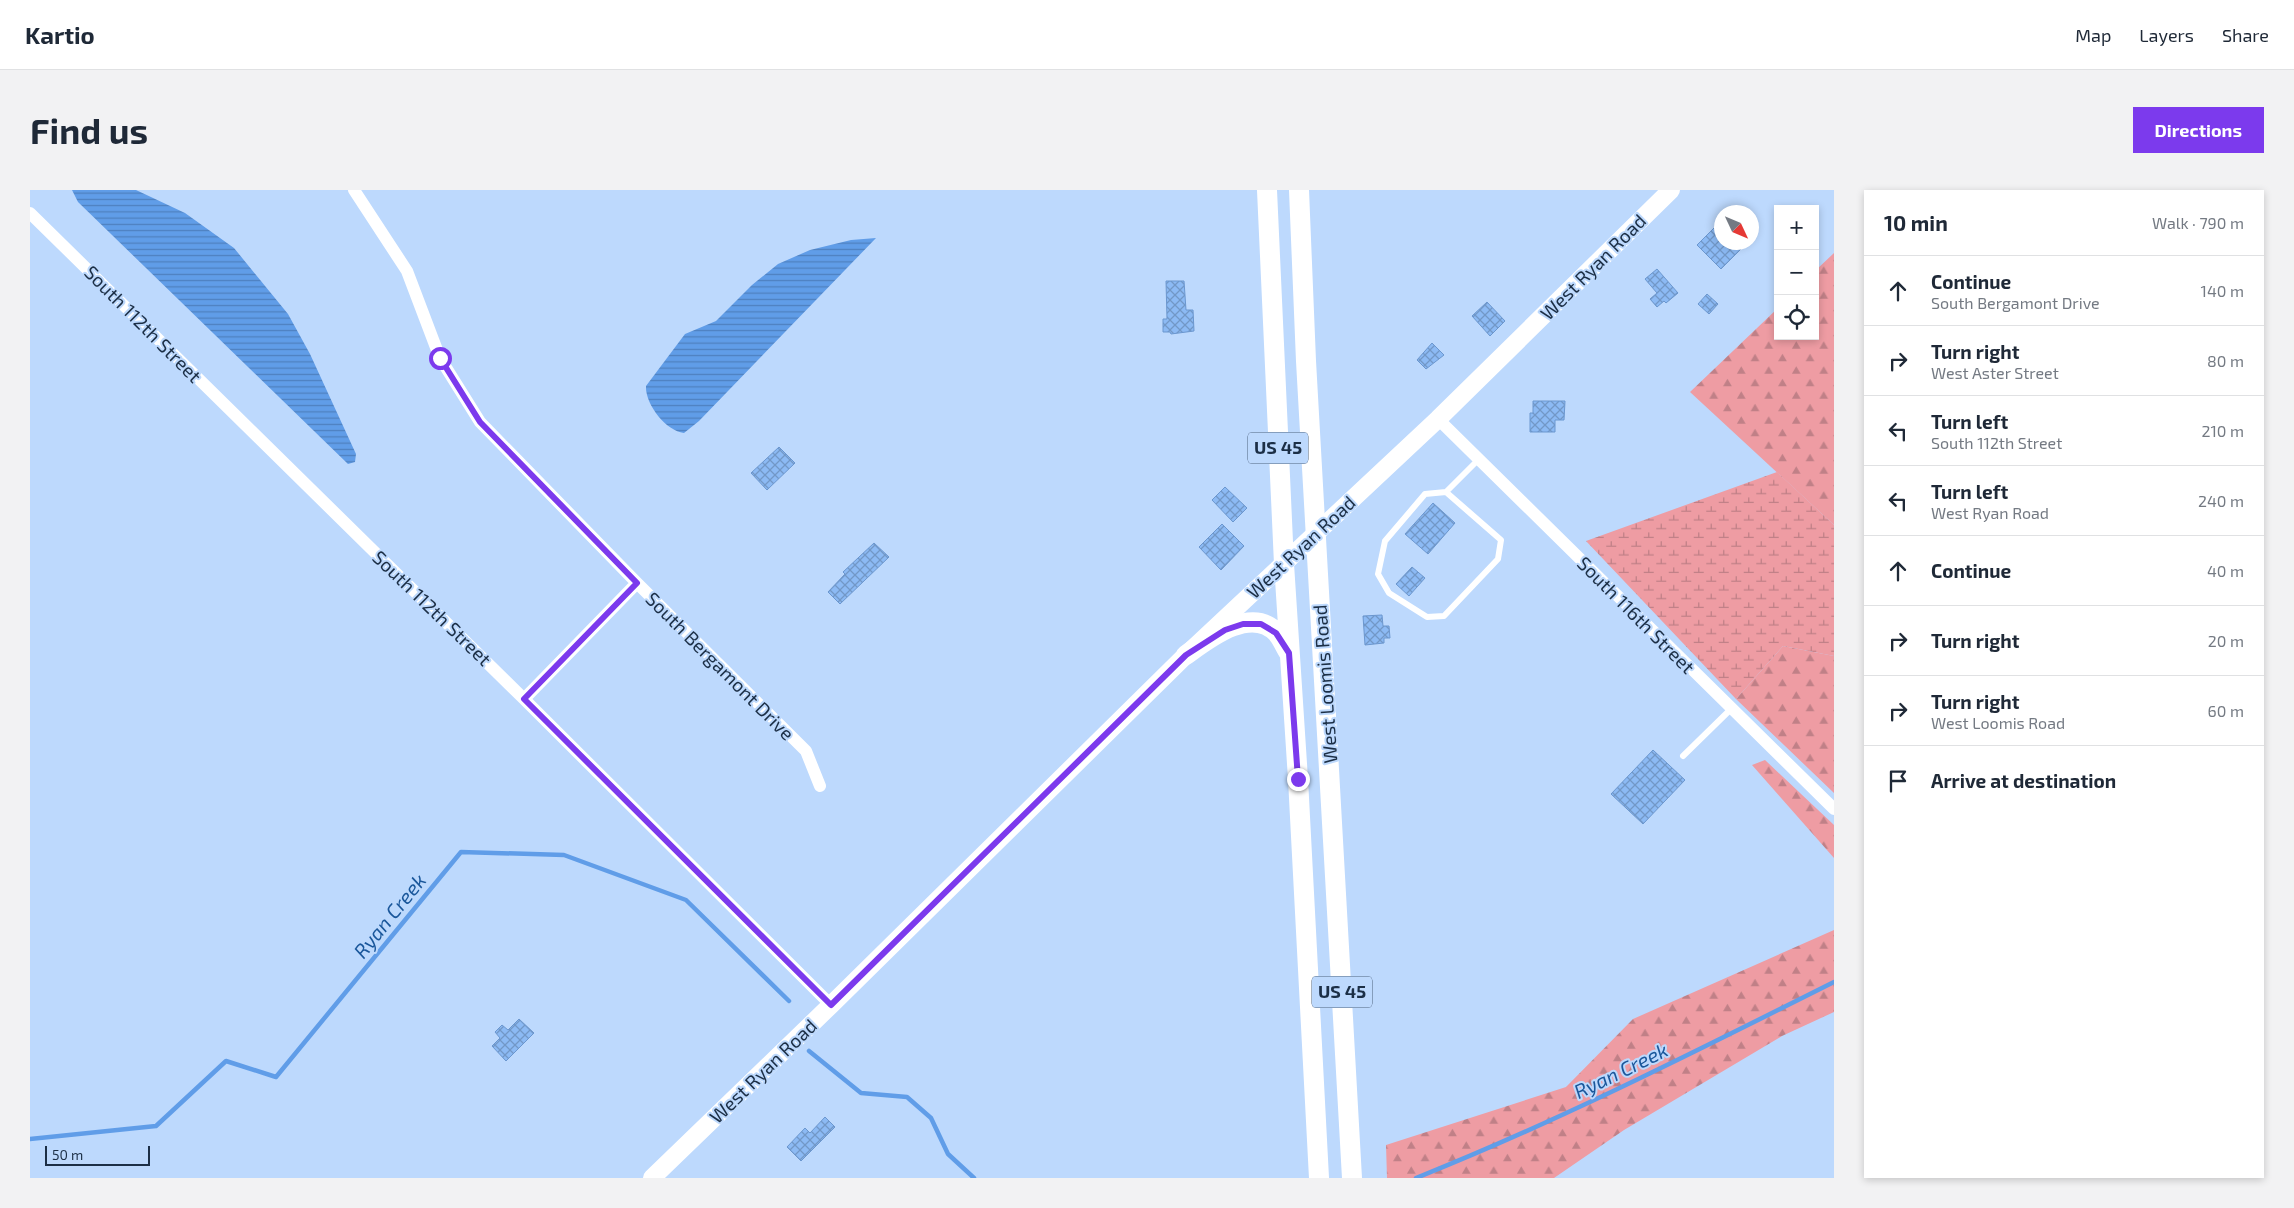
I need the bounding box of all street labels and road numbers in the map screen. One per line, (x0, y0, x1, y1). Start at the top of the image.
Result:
street label: West Ryan Road (1535, 209, 1650, 324)
street label: South 112th Street (80, 260, 207, 387)
road number: US 45 (1248, 432, 1308, 464)
street label: West Ryan Road (1242, 490, 1360, 603)
street label: South 112th Street (368, 545, 496, 670)
street label: South 116th Street (1573, 551, 1700, 678)
street label: South Bergamont Drive (641, 587, 799, 745)
street label: West Loomis Road (1307, 604, 1342, 764)
road number: US 45 (1312, 976, 1372, 1008)
street label: West Ryan Road (704, 1014, 821, 1128)

